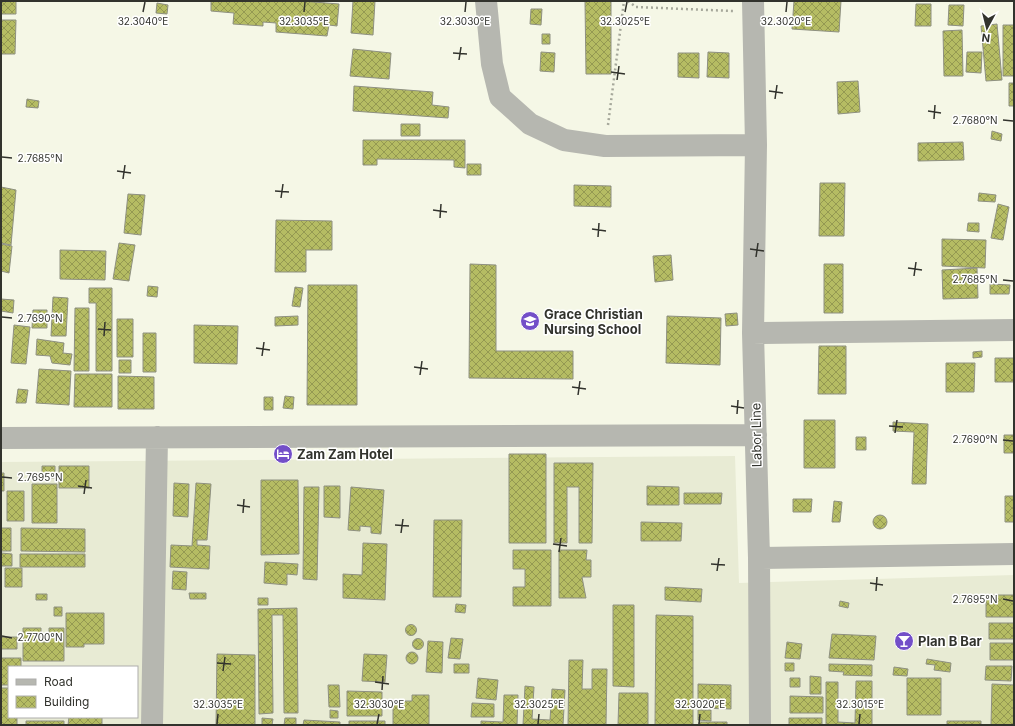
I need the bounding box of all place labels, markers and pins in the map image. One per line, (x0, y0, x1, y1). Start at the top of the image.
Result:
place label: Grace Christian Nursing School (544, 306, 643, 337)
school or university icon: Grace Christian Nursing School (519, 310, 541, 332)
hotel icon: Zam Zam Hotel (272, 443, 294, 465)
place label: Zam Zam Hotel (297, 446, 393, 462)
bar icon: Plan B Bar (893, 630, 915, 652)
place label: Plan B Bar (918, 633, 982, 649)

